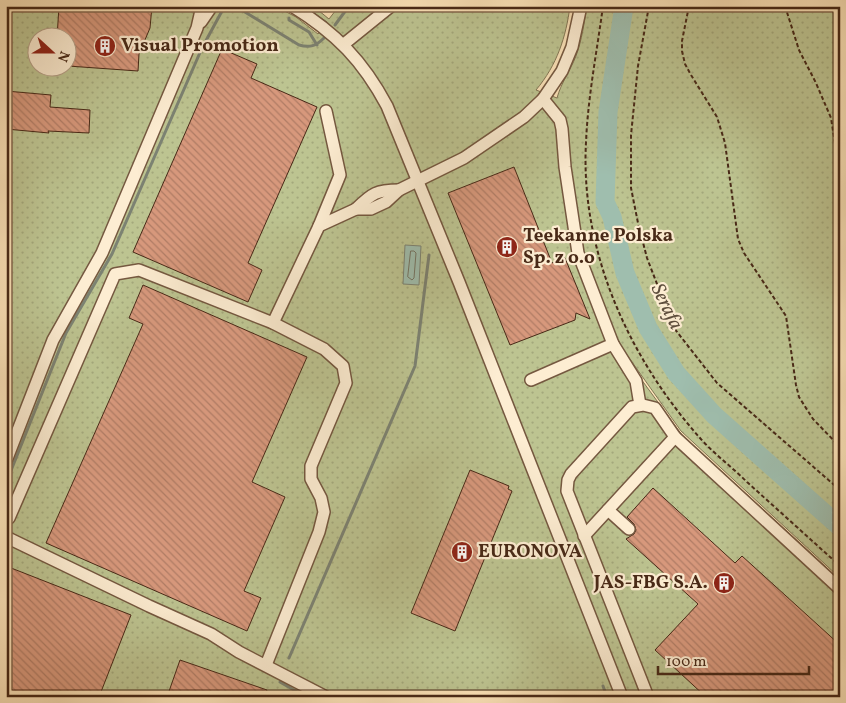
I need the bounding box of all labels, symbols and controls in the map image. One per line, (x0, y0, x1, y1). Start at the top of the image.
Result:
north arrow (28, 28, 78, 78)
place label: Visual Promotion (121, 33, 279, 59)
building icon: Visual Promotion (93, 34, 117, 58)
text: N (52, 48, 73, 64)
place label: Teekanne Polska Sp. z o.o (523, 223, 673, 271)
building icon: Teekanne Polska Sp. z o.o (495, 235, 519, 259)
water label: Serafa (643, 279, 689, 335)
place label: EURONOVA (478, 539, 583, 565)
building icon: EURONOVA (450, 540, 474, 564)
place label: JAS-FBG S.A. (593, 570, 708, 596)
building icon: JAS-FBG S.A. (712, 571, 736, 595)
scale bar (658, 643, 810, 675)
text: 100 m (666, 652, 706, 673)

